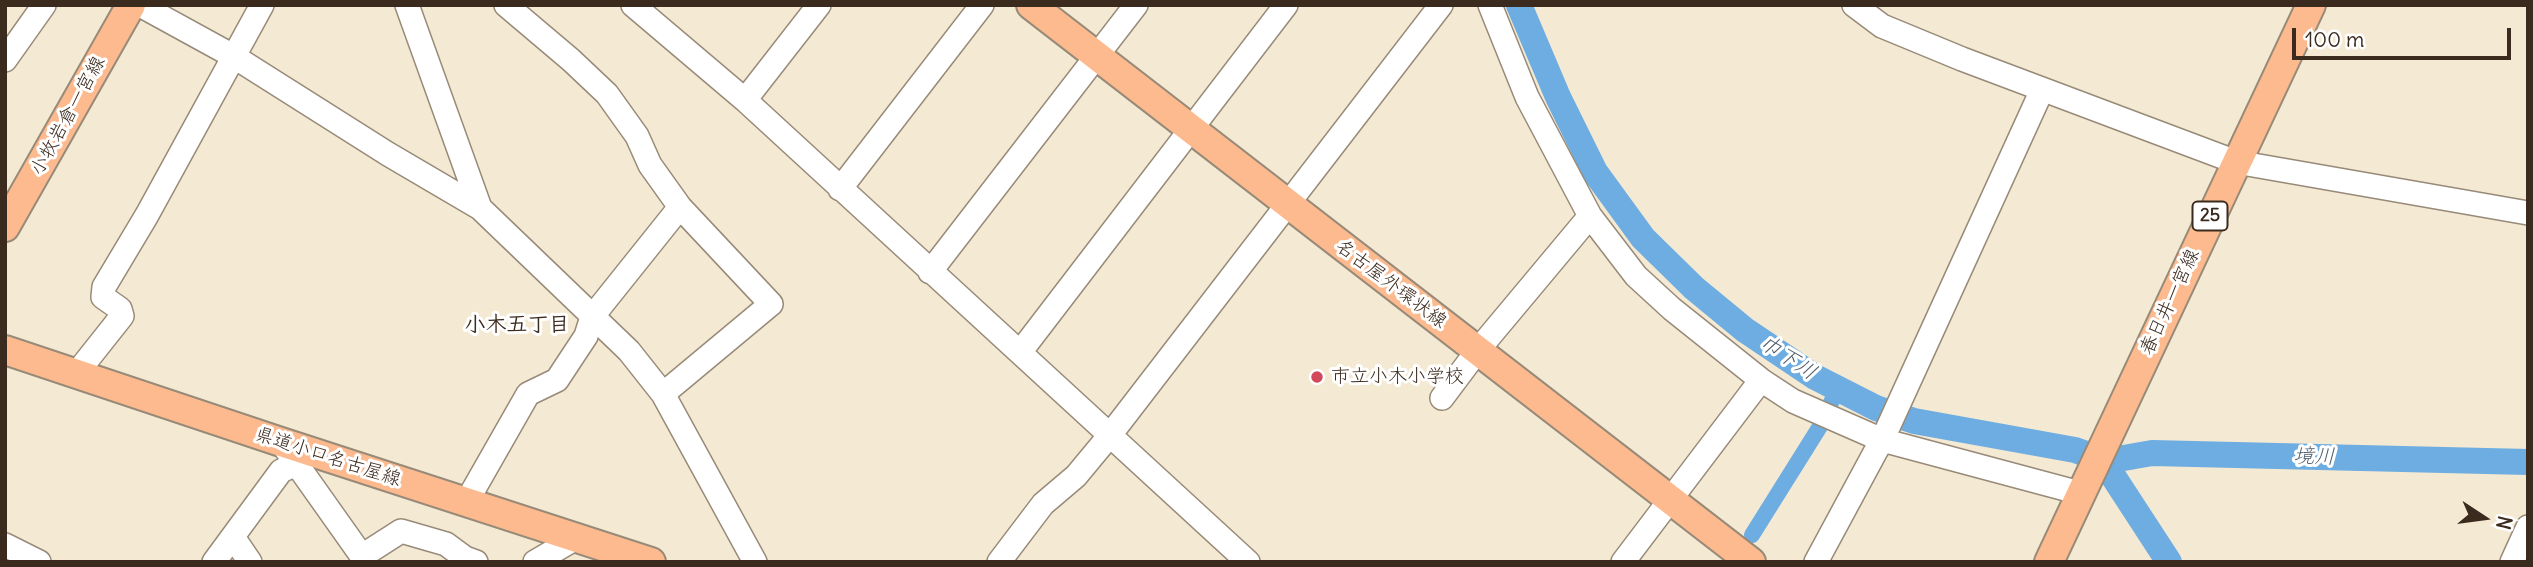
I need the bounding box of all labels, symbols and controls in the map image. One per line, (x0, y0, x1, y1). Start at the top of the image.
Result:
scale bar (2295, 14, 2514, 58)
text: 100 m (2305, 26, 2364, 53)
street label: 小牧岩倉一宮線 (26, 52, 110, 180)
road number: 25 (2192, 202, 2228, 230)
street label: 名古屋外環状線 (1331, 235, 1451, 333)
street label: 春日井一宮線 (2136, 246, 2204, 358)
district label: 小木五丁目 (465, 312, 569, 338)
water label: 巾下川 (1755, 330, 1821, 386)
place label: 市立小木小学校 (1331, 366, 1464, 388)
marker: 市立小木小学校 (1309, 369, 1325, 385)
street label: 県道小口名古屋線 (252, 423, 404, 491)
water label: 境川 (2293, 444, 2335, 470)
north arrow (2449, 483, 2519, 553)
text: N (2491, 514, 2518, 532)

